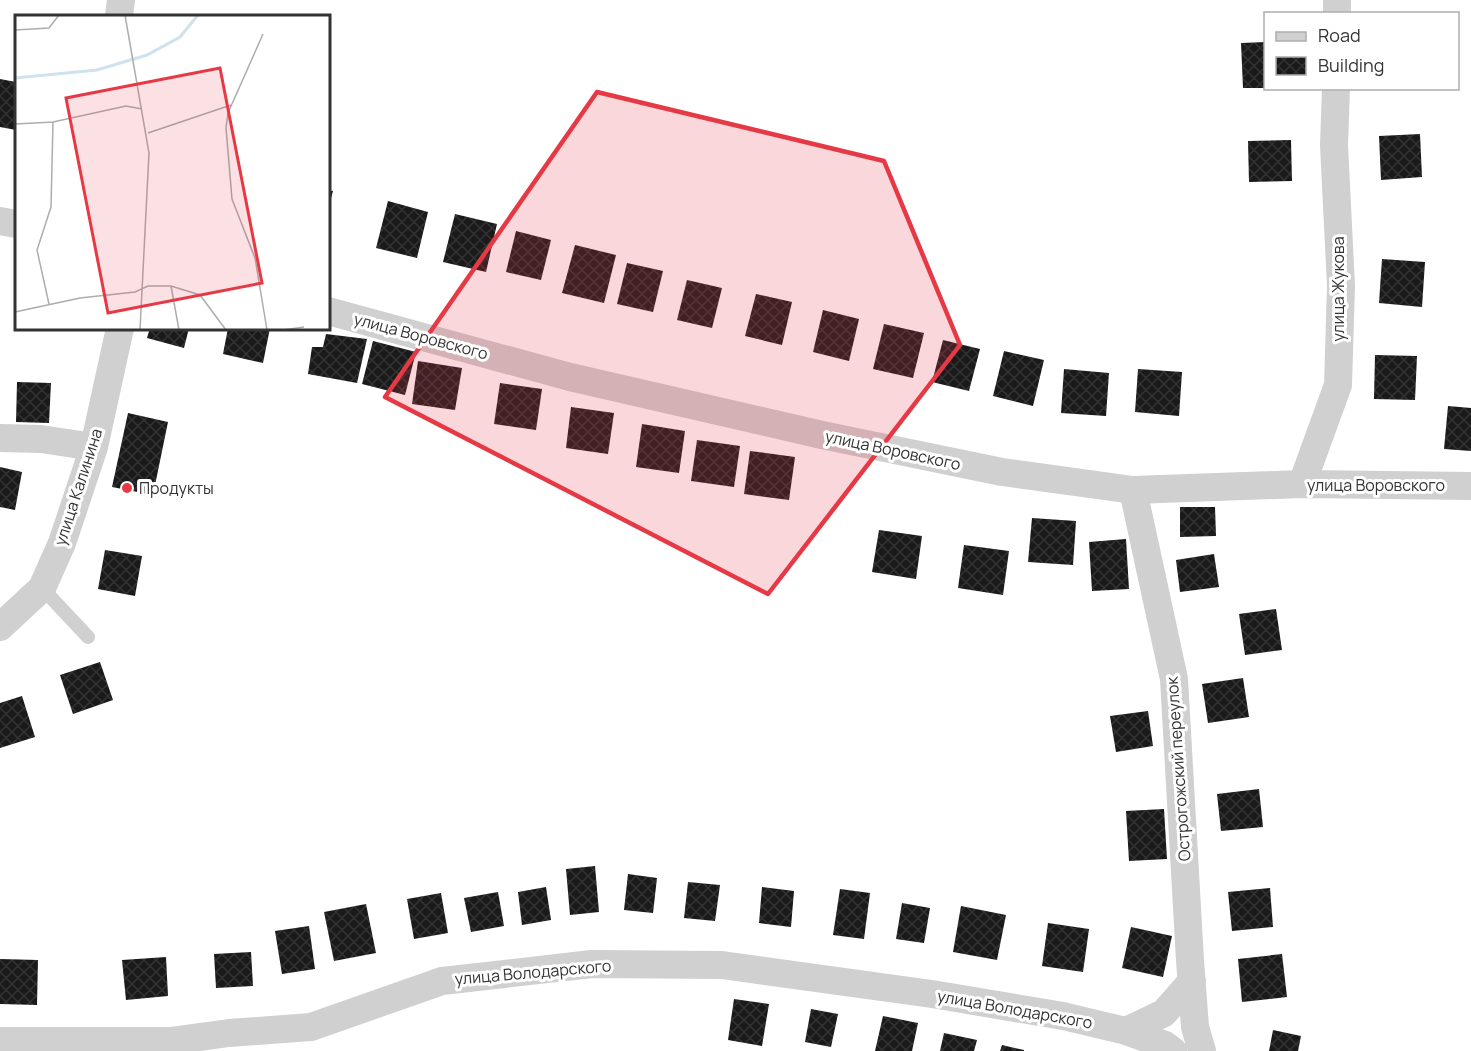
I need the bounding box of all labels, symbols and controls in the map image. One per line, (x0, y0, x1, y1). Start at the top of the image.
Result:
legend (1264, 12, 1459, 90)
inset map (15, 15, 330, 330)
text: Road (1318, 23, 1361, 47)
text: Building (1318, 53, 1384, 77)
street label: улица Жукова (1327, 236, 1349, 342)
street label: улица Воровского (351, 308, 491, 364)
street label: улица Воровского (823, 425, 963, 475)
street label: улица Калинина (49, 426, 107, 548)
street label: улица Воровского (1307, 474, 1445, 496)
place label: Продукты (139, 477, 214, 499)
marker: Продукты (120, 481, 134, 495)
street label: Острогожский переулок (1161, 675, 1195, 862)
street label: улица Володарского (454, 954, 612, 990)
street label: улица Володарского (936, 985, 1094, 1033)

